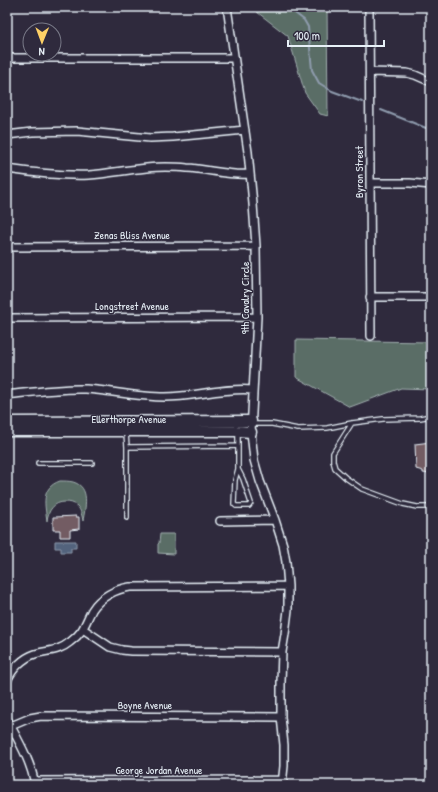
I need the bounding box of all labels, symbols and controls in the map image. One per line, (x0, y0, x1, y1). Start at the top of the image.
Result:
north arrow (22, 22, 62, 62)
scale bar (288, 22, 384, 48)
text: 100 m (294, 27, 320, 44)
text: N (39, 45, 45, 59)
street label: Byron Street (352, 146, 366, 198)
street label: Zenas Bliss Avenue (94, 228, 171, 242)
street label: 9th Cavalry Circle (238, 261, 252, 334)
street label: Longstreet Avenue (95, 299, 169, 313)
street label: Ellerthorpe Avenue (92, 412, 167, 426)
street label: Boyne Avenue (118, 698, 173, 712)
street label: George Jordan Avenue (116, 763, 203, 777)

